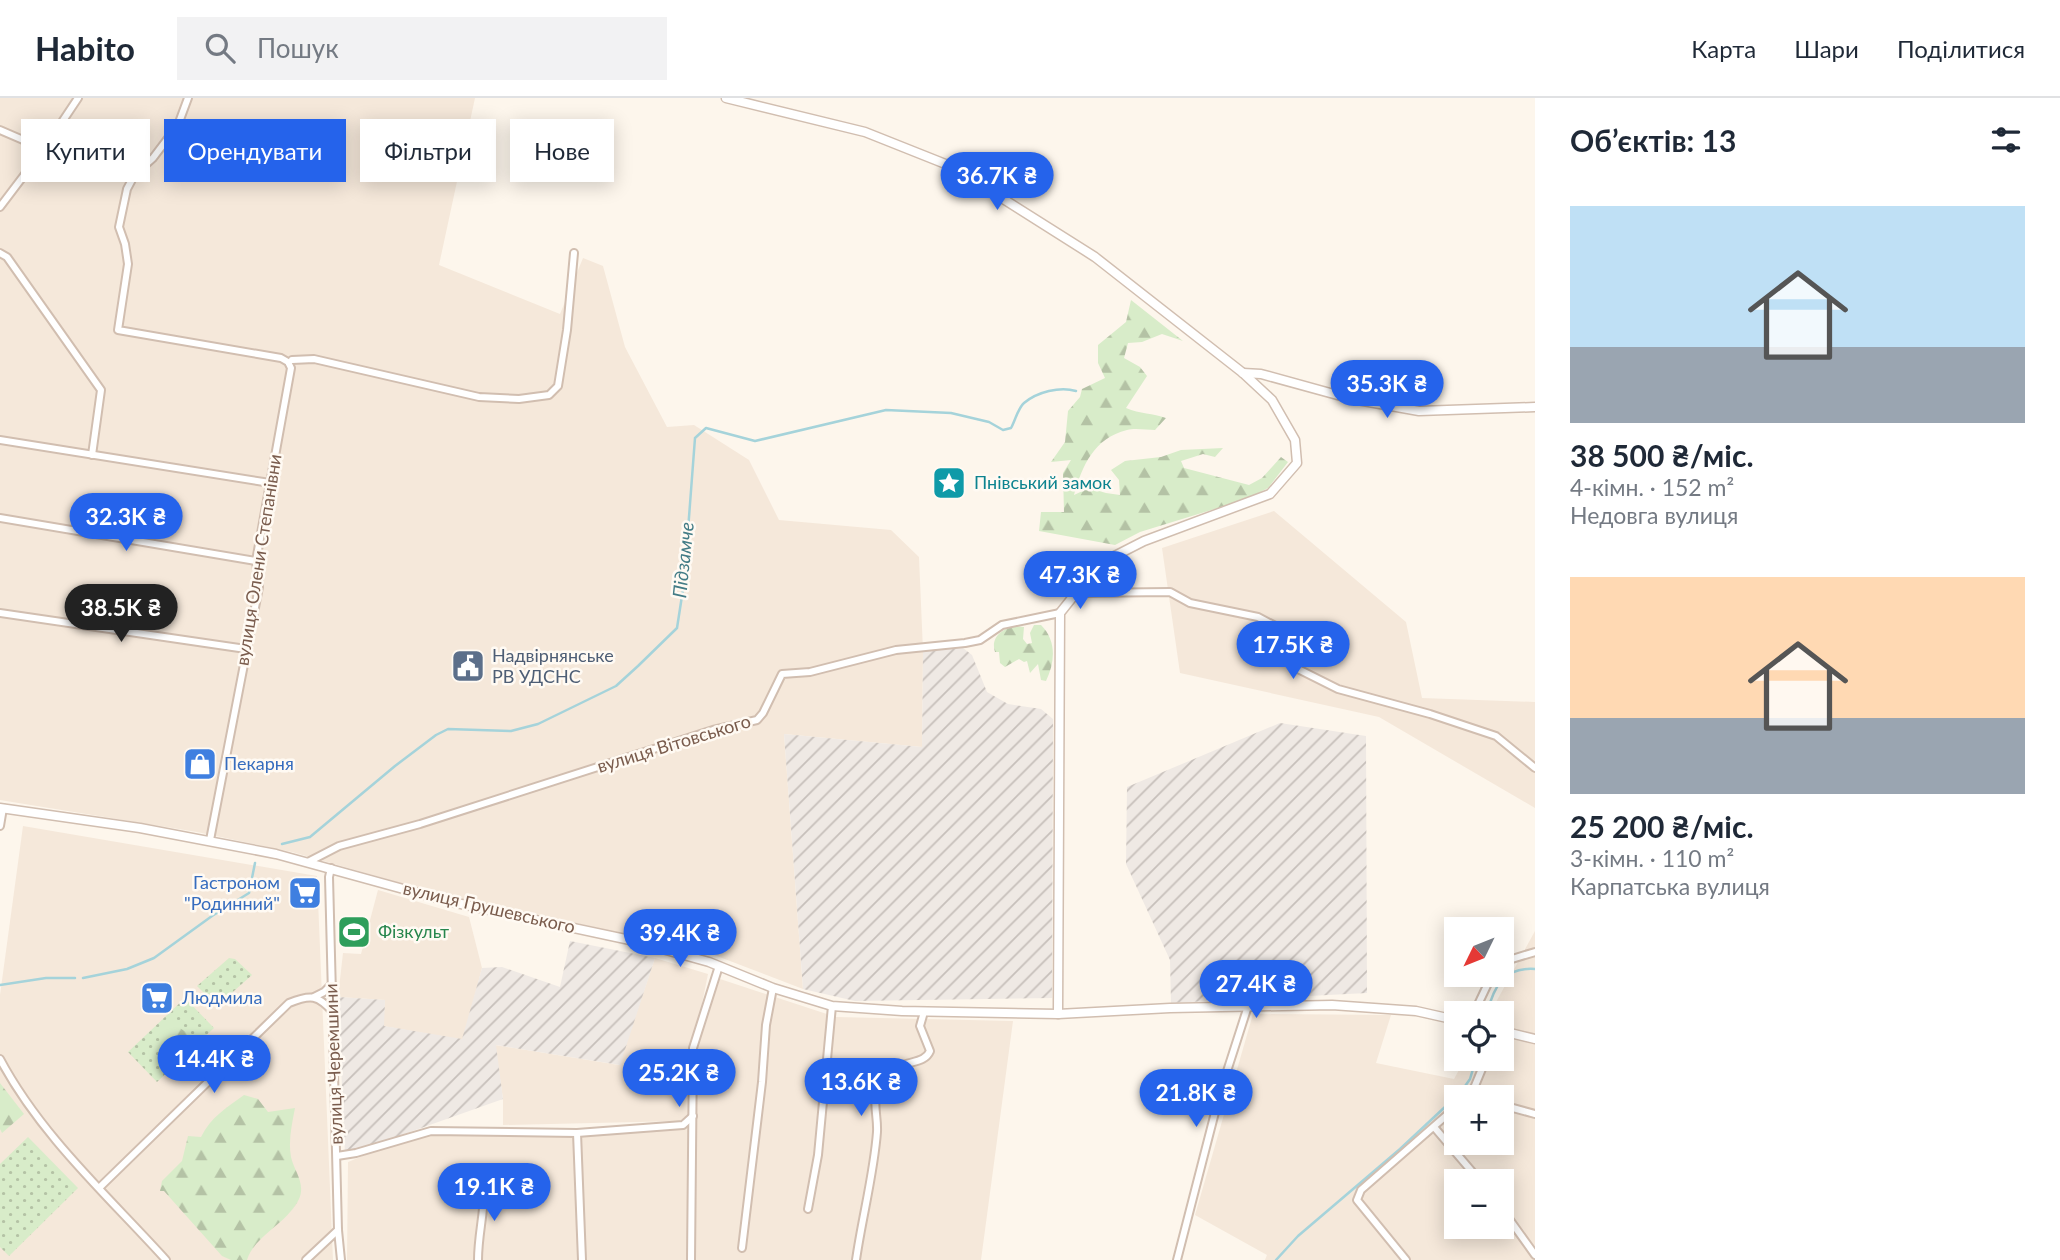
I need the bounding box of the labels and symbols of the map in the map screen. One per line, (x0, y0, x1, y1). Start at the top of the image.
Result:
pin: 36.7K ₴ (932, 152, 1062, 212)
pin: 35.3K ₴ (1322, 360, 1452, 420)
street label: вулиця Олени Степанівни (230, 452, 286, 667)
place icon: Пнівський замок (930, 464, 968, 502)
place label: Пнівський замок (974, 471, 1112, 493)
pin: 32.3K ₴ (61, 494, 191, 553)
water label: Підзамче (667, 521, 698, 599)
pin: 47.3K ₴ (1015, 552, 1145, 611)
pin: 38.5K ₴ (56, 584, 186, 644)
pin: 17.5K ₴ (1228, 622, 1358, 681)
place label: Надвірнянське РВ УДСНС (492, 644, 614, 687)
public building icon: Надвірнянське РВ УДСНС (449, 647, 487, 685)
street label: вулиця Вітовського (594, 709, 753, 777)
shop icon: Пекарня (181, 745, 219, 783)
place label: Пекарня (224, 752, 294, 774)
place label: Гастроном "Родинний" (184, 871, 280, 914)
supermarket icon: Гастроном "Родинний" (286, 874, 324, 912)
street label: вулиця Грушевського (401, 877, 577, 938)
pin: 39.4K ₴ (615, 910, 745, 969)
sports icon: Фізкульт (335, 913, 373, 951)
north arrow (1444, 917, 1514, 987)
place label: Фізкульт (378, 920, 449, 942)
pin: 27.4K ₴ (1191, 960, 1321, 1020)
supermarket icon: Людмила (138, 979, 176, 1017)
street label: вулиця Черемшини (319, 983, 347, 1145)
place label: Людмила (181, 986, 262, 1008)
pin: 14.4K ₴ (149, 1035, 279, 1095)
pin: 25.2K ₴ (614, 1049, 744, 1109)
pin: 13.6K ₴ (796, 1058, 926, 1118)
pin: 21.8K ₴ (1131, 1070, 1261, 1129)
pin: 19.1K ₴ (429, 1164, 559, 1223)

